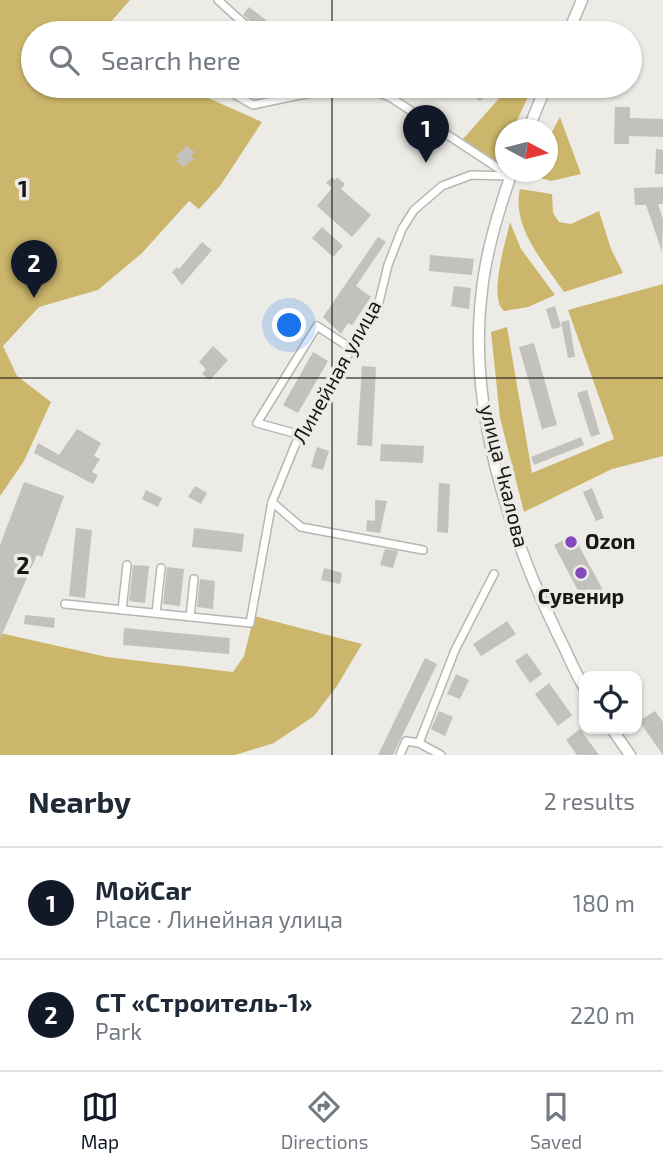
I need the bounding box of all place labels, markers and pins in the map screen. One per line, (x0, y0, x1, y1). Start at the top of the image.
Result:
pin: 1 (403, 105, 449, 163)
pin: 2 (11, 240, 57, 298)
place label: Ozon (585, 528, 635, 553)
marker: Ozon (563, 534, 579, 550)
marker: Сувенир (573, 565, 589, 581)
place label: Сувенир (538, 583, 624, 608)

